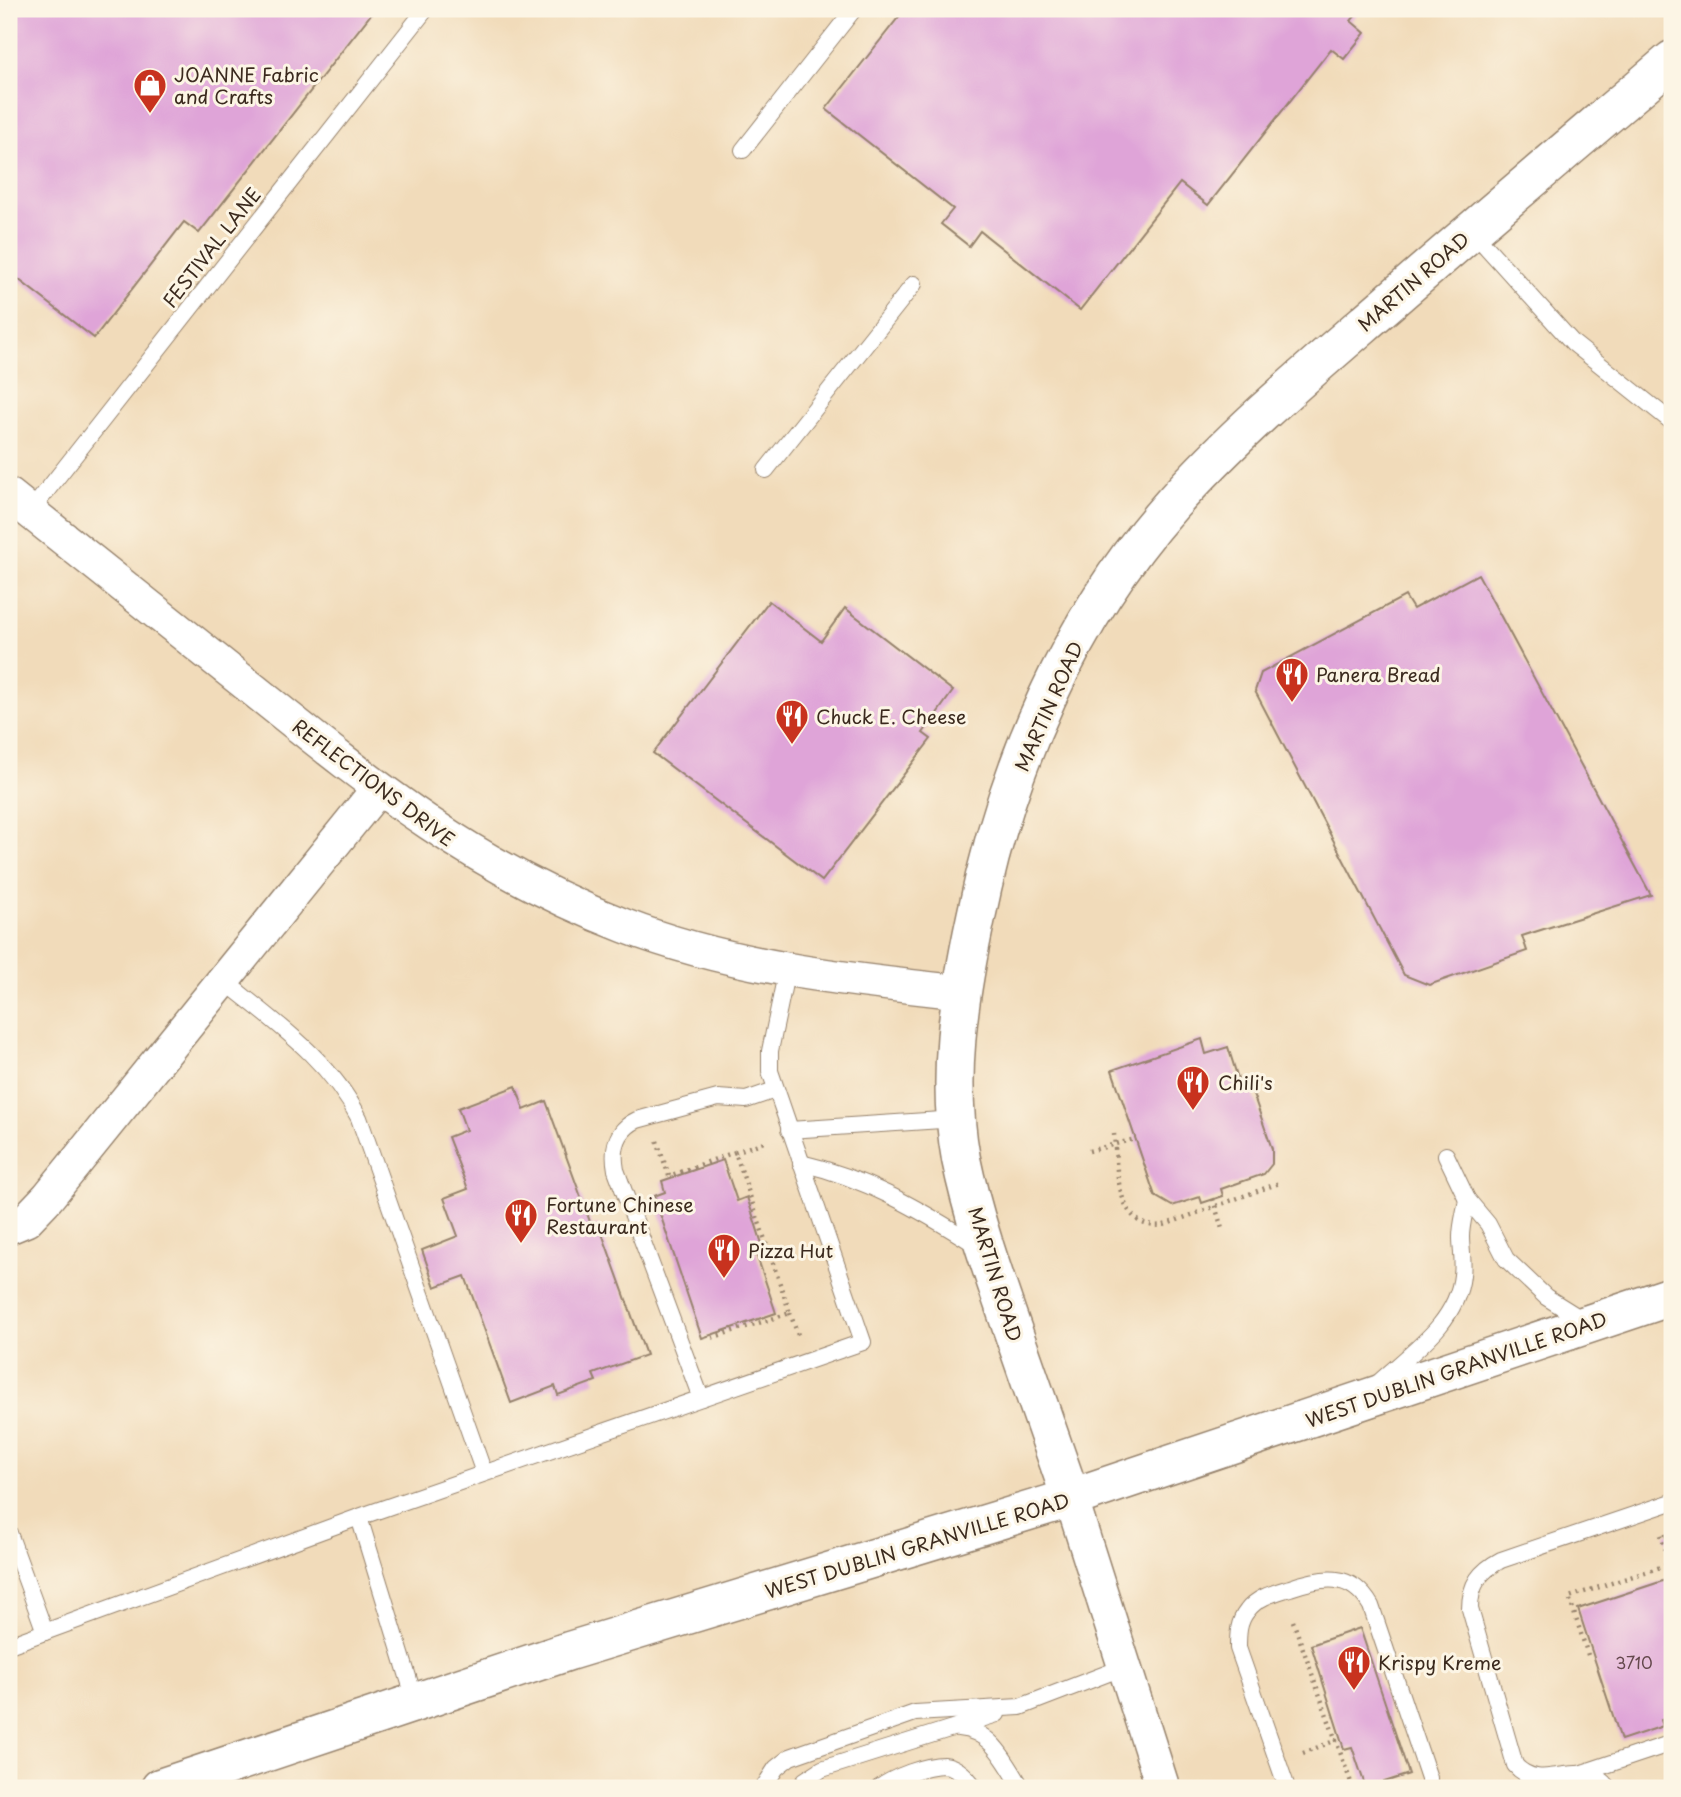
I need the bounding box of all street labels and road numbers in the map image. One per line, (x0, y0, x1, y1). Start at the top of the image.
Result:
street label: FESTIVAL LANE (155, 181, 267, 313)
street label: MARTIN ROAD (1351, 225, 1475, 337)
street label: MARTIN ROAD (1007, 637, 1089, 775)
street label: REFLECTIONS DRIVE (287, 712, 461, 852)
street label: MARTIN ROAD (962, 1203, 1030, 1345)
street label: WEST DUBLIN GRANVILLE ROAD (1302, 1304, 1610, 1434)
street label: WEST DUBLIN GRANVILLE ROAD (761, 1485, 1073, 1605)

